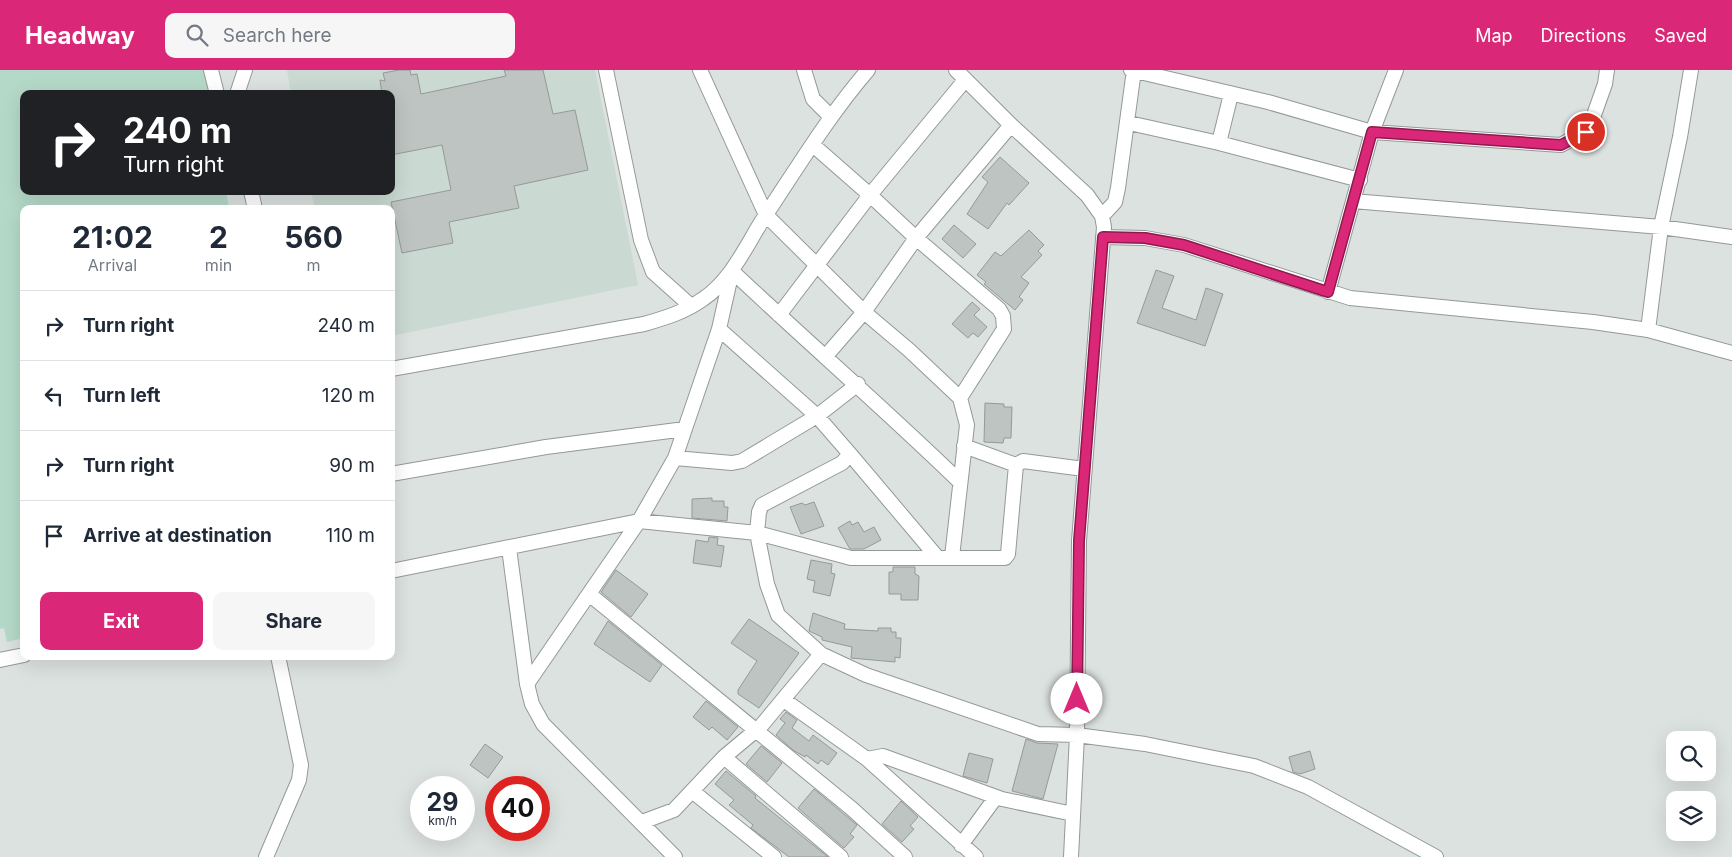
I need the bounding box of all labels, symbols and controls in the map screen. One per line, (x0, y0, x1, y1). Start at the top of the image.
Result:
search box (165, 13, 515, 58)
text: Headway (25, 21, 135, 50)
icon: search (183, 21, 211, 49)
text: Search here (223, 24, 331, 47)
text: Map (1475, 25, 1513, 46)
text: Directions (1541, 25, 1626, 46)
text: Saved (1654, 25, 1707, 46)
text: 240 m (123, 109, 232, 151)
icon: right (40, 110, 105, 175)
pin (1565, 111, 1607, 153)
icon: arrive (1572, 118, 1600, 146)
text: Turn right (123, 151, 224, 177)
text: 21:02 (72, 219, 153, 255)
text: 2 (209, 219, 228, 255)
text: 560 (284, 219, 343, 255)
text: Arrival (88, 255, 137, 275)
text: min (205, 255, 232, 275)
text: m (307, 255, 321, 275)
icon: right (40, 312, 68, 340)
text: Turn right (83, 314, 174, 337)
text: 240 m (317, 314, 375, 337)
icon: left (40, 382, 68, 410)
text: Turn left (83, 384, 161, 407)
text: 120 m (322, 384, 375, 407)
icon: right (40, 452, 68, 480)
text: Turn right (83, 454, 174, 477)
text: 90 m (329, 454, 375, 477)
icon: arrive (40, 522, 68, 550)
text: Arrive at destination (83, 524, 272, 547)
text: 110 m (326, 524, 375, 547)
button: Exit (40, 592, 203, 650)
button: Share (213, 592, 375, 650)
position arrow (1050, 672, 1102, 724)
map controls (1666, 731, 1716, 841)
button: search (1666, 731, 1716, 781)
speed limit sign: 40 (485, 776, 550, 841)
text: 29 (427, 787, 458, 817)
button: layers (1666, 791, 1716, 841)
text: km/h (428, 813, 457, 828)

